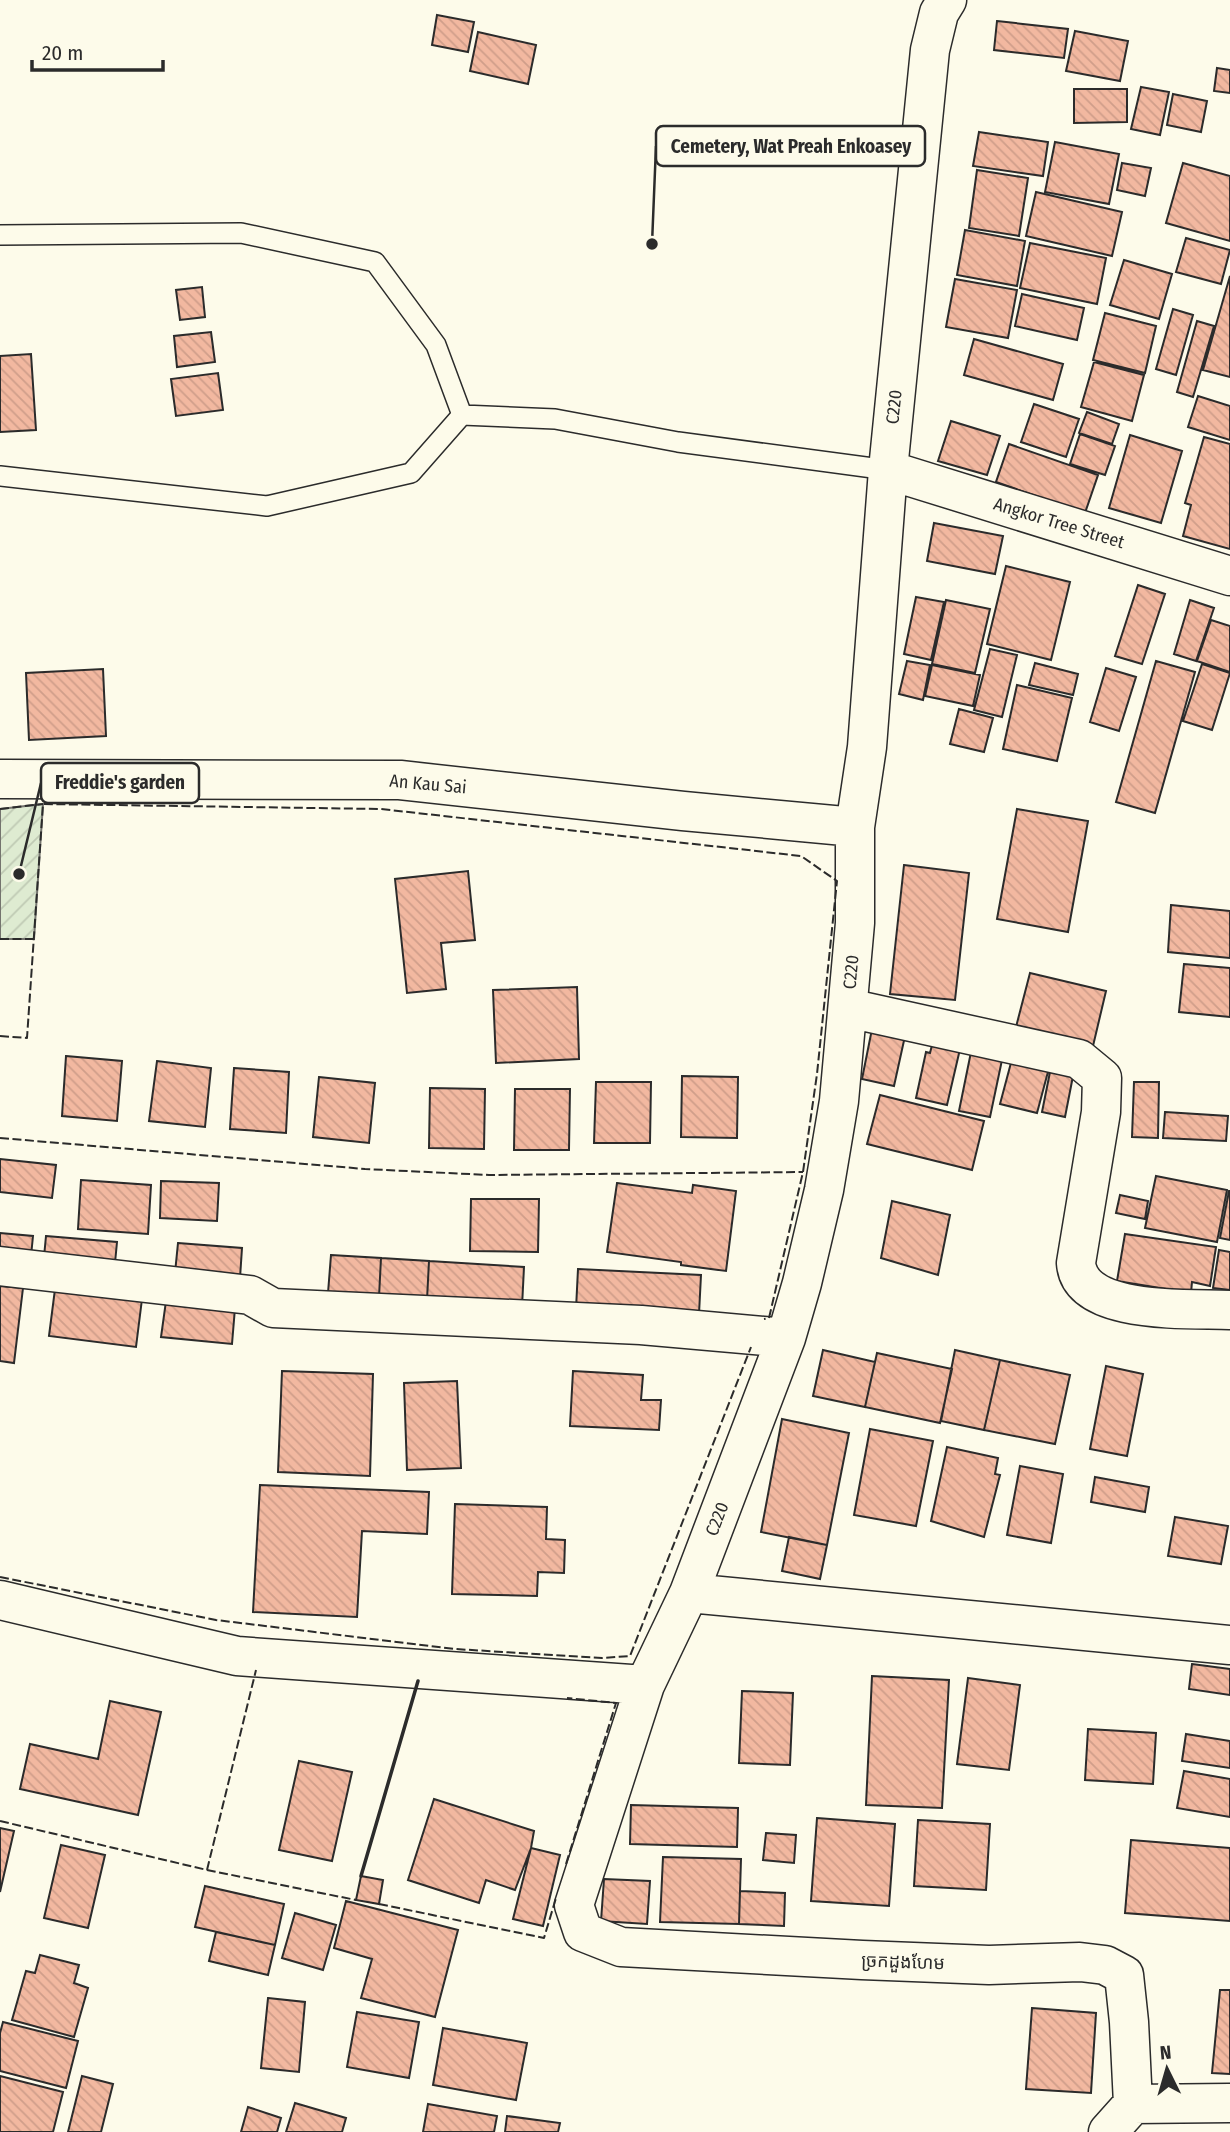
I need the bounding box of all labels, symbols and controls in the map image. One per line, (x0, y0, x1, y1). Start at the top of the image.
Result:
scale bar (32, 28, 163, 72)
text: 20 m (42, 40, 83, 66)
callout: Cemetery, Wat Preah Enkoasey (656, 126, 925, 166)
text: Cemetery, Wat Preah Enkoasey (671, 135, 912, 158)
street label: C220 (881, 389, 907, 425)
street label: Angkor Tree Street (991, 493, 1127, 553)
callout: Freddie's garden (41, 763, 199, 803)
street label: An Kau Sai (389, 770, 467, 798)
text: Freddie's garden (55, 771, 185, 794)
street label: C220 (839, 954, 863, 990)
street label: C220 (701, 1499, 733, 1539)
street label: ច្រកដួងហែម (861, 1950, 945, 1975)
north arrow (1132, 2034, 1202, 2104)
text: N (1159, 2041, 1172, 2065)

